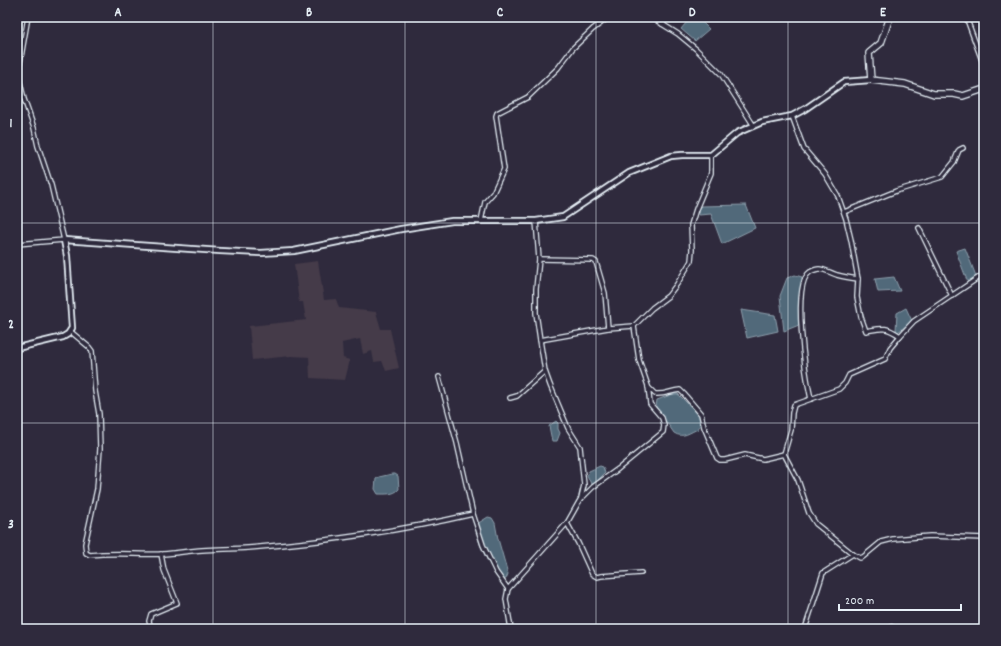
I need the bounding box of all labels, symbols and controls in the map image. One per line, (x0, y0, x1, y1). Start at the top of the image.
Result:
text: A (114, 4, 122, 23)
text: B (306, 4, 312, 23)
text: C (497, 4, 504, 23)
text: D (689, 4, 696, 23)
text: E (880, 4, 887, 23)
text: 1 (10, 115, 13, 134)
text: 2 (8, 316, 14, 335)
text: 3 (8, 516, 14, 535)
scale bar (839, 586, 961, 612)
text: 200 m (845, 593, 874, 610)

